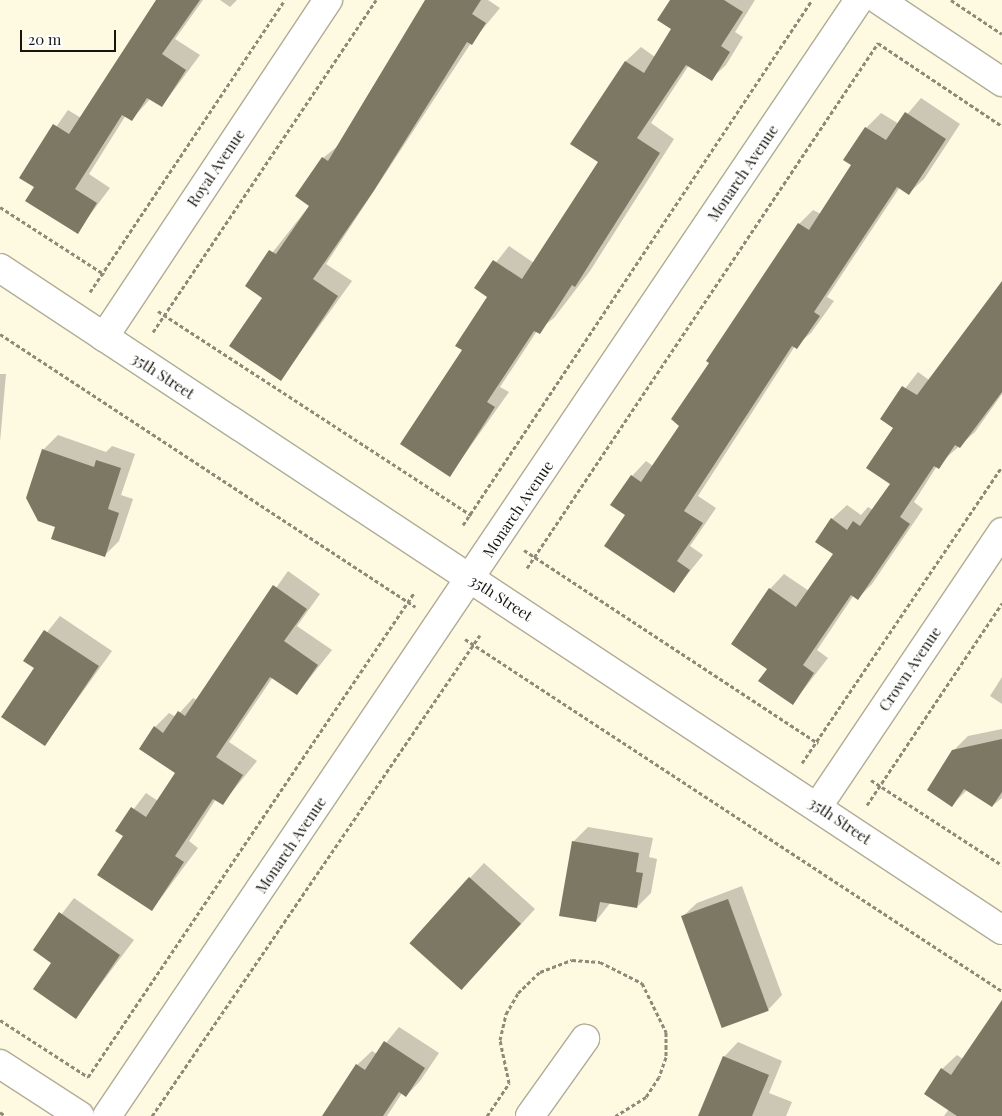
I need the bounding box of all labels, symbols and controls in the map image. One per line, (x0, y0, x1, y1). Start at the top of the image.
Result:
scale bar (22, 20, 119, 52)
text: 20 m (28, 29, 61, 49)
street label: Monarch Avenue (704, 121, 782, 225)
street label: Royal Avenue (183, 126, 249, 210)
street label: 35th Street (128, 349, 198, 403)
street label: Monarch Avenue (479, 457, 557, 561)
street label: 35th Street (466, 571, 536, 625)
street label: Crown Avenue (875, 623, 945, 715)
street label: Monarch Avenue (252, 793, 330, 897)
street label: 35th Street (805, 794, 875, 848)

